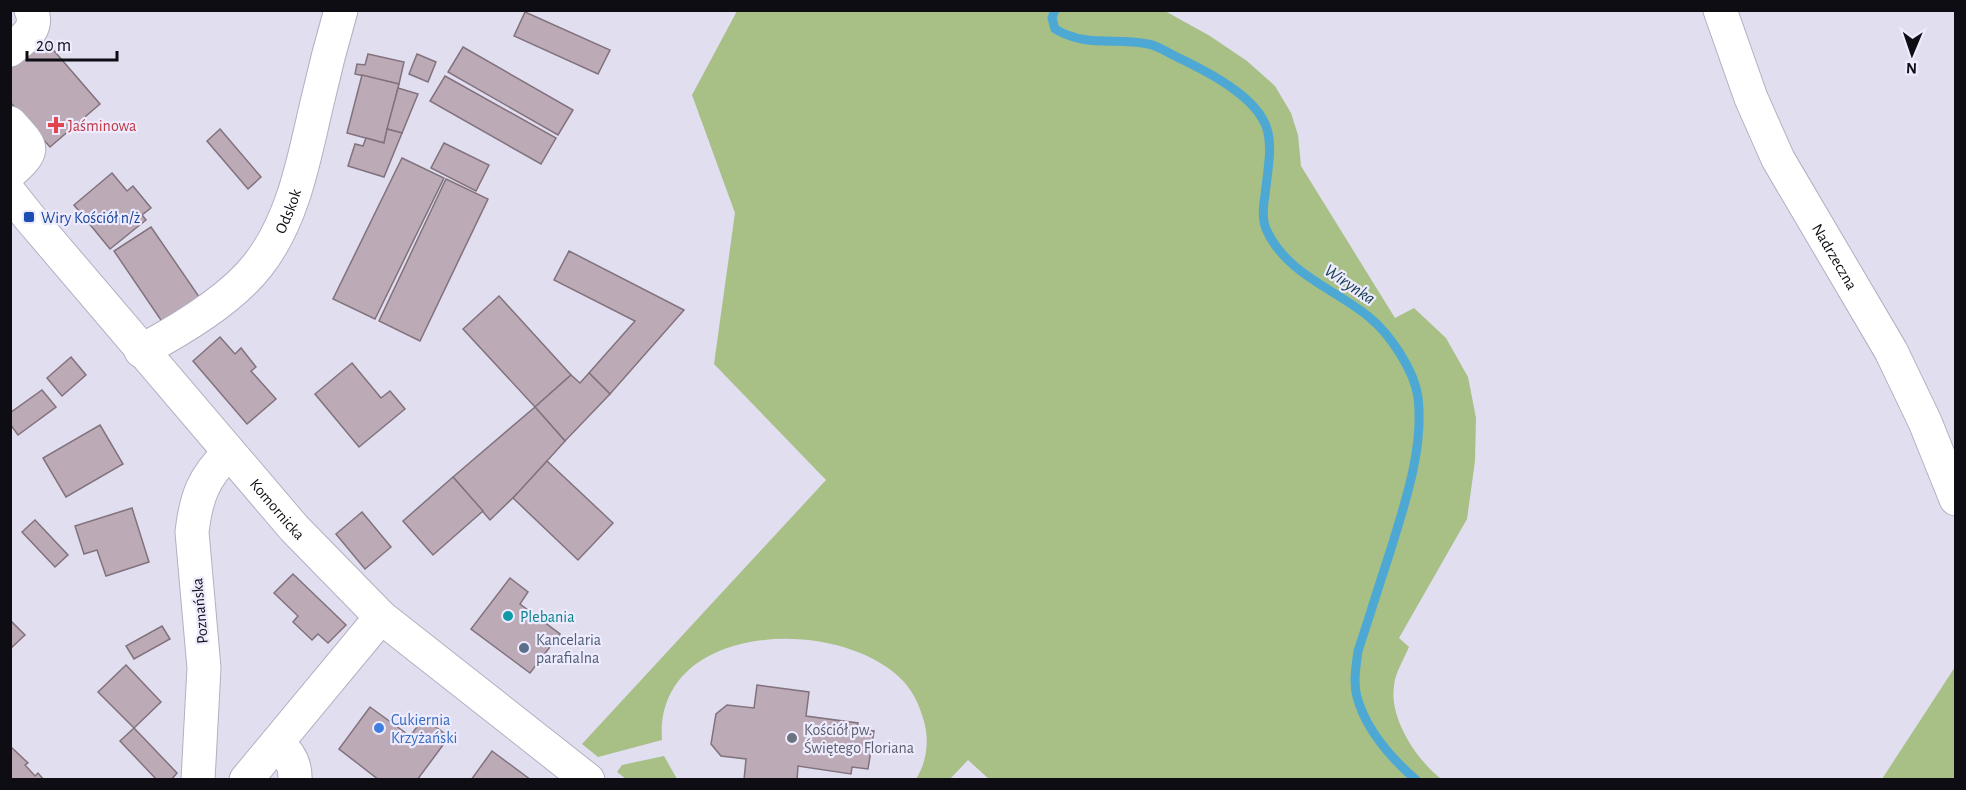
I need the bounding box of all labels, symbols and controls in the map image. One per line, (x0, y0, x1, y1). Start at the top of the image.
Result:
scale bar (27, 24, 117, 62)
north arrow (1882, 24, 1942, 84)
text: 20 m (36, 37, 71, 55)
text: N (1906, 60, 1917, 76)
marker: Jaśminowa (49, 118, 63, 132)
place label: Jaśminowa (68, 118, 136, 134)
street label: Odskok (272, 186, 304, 236)
marker: Wiry Kościół n/ż (22, 210, 36, 224)
place label: Wiry Kościół n/ż (41, 210, 141, 227)
street label: Nadrzeczna (1809, 221, 1860, 293)
water label: Wirynka (1321, 261, 1378, 308)
street label: Komornicka (247, 476, 307, 543)
street label: Poznańska (189, 577, 211, 644)
marker: Plebania (501, 609, 515, 623)
place label: Plebania (520, 609, 575, 625)
place label: Kancelaria parafialna (536, 632, 601, 666)
marker: Kancelaria parafialna (517, 641, 531, 655)
place label: Cukiernia Krzyżański (391, 712, 457, 747)
marker: Cukiernia Krzyżański (372, 721, 386, 735)
place label: Kościół pw. Świętego Floriana (804, 722, 914, 756)
marker: Kościół pw. Świętego Floriana (785, 731, 799, 745)

